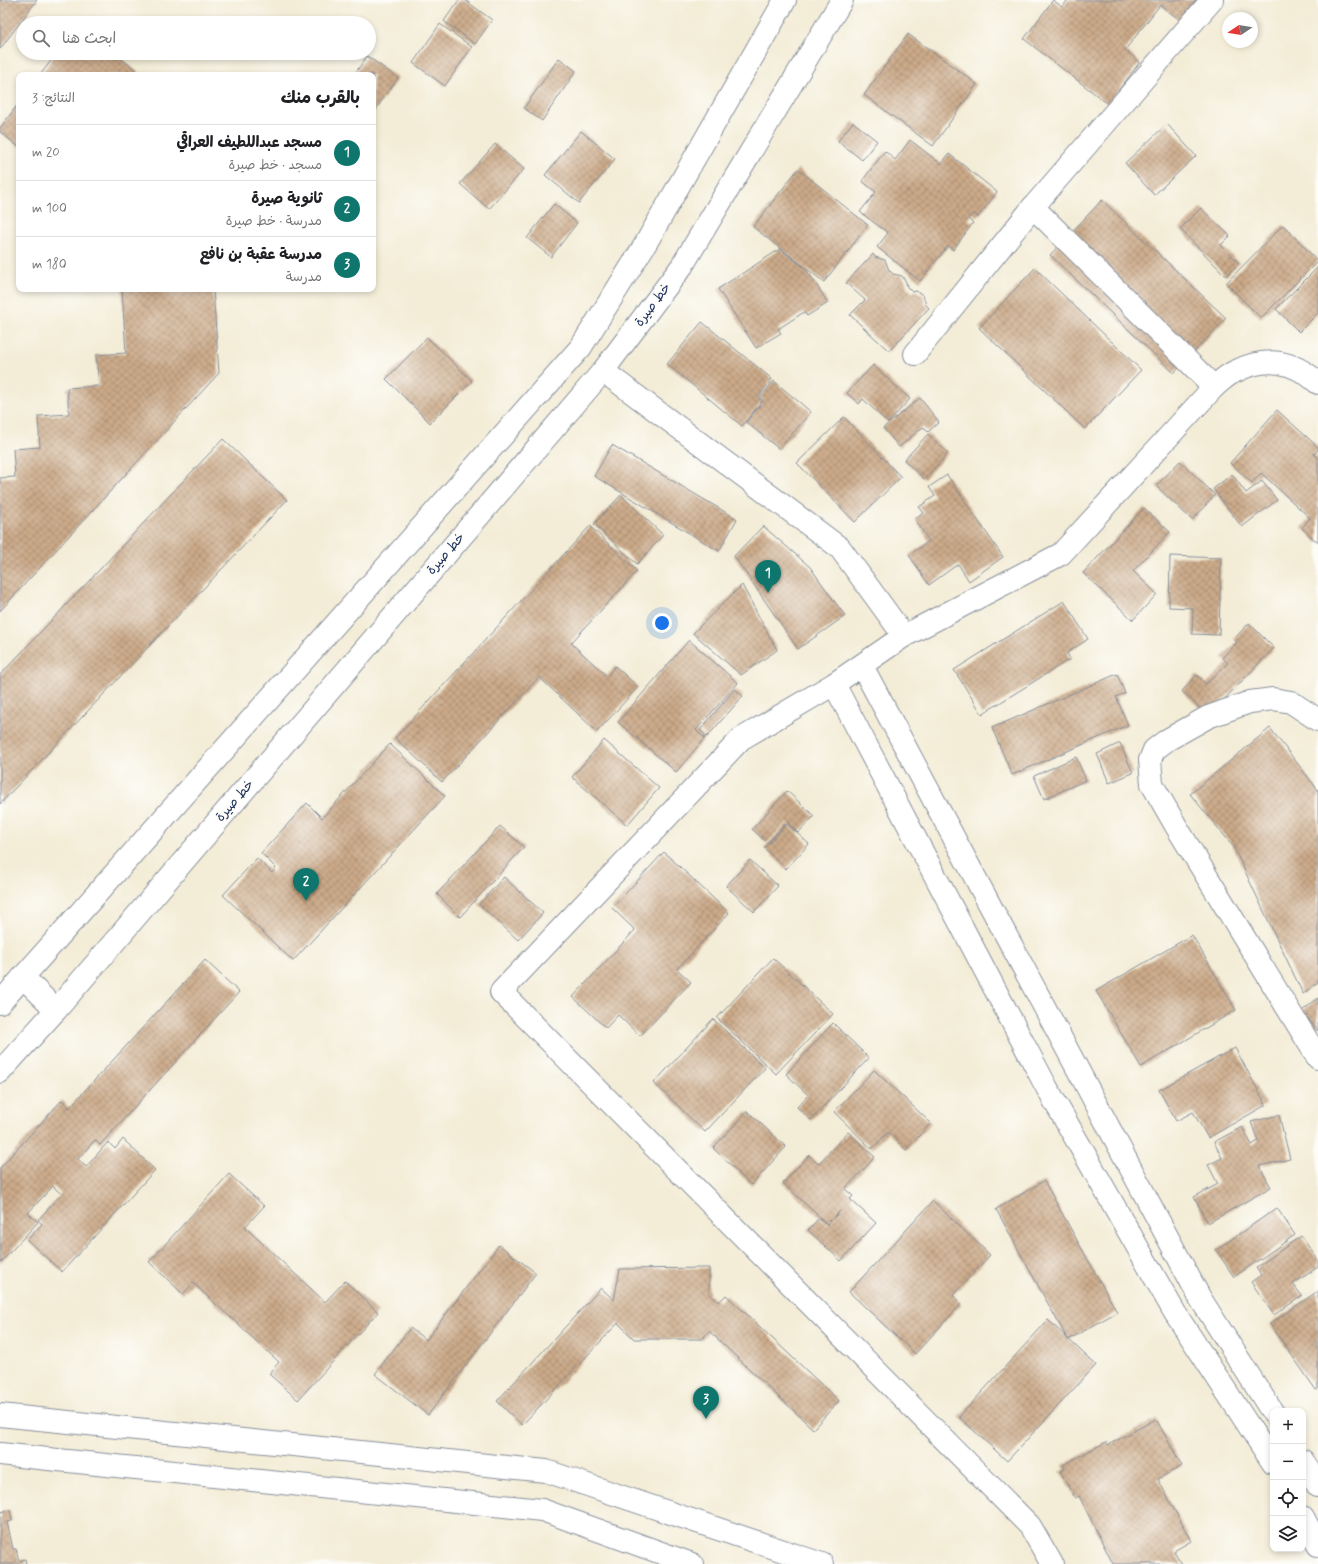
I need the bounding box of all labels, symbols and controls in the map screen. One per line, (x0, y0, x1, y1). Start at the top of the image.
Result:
north arrow (1222, 12, 1258, 48)
search box (16, 16, 376, 60)
icon: search (30, 27, 52, 49)
text: ابحث هنا (62, 29, 116, 49)
text: بالقرب منك (281, 87, 360, 109)
text: النتائج: 3 (32, 90, 75, 107)
text: مسجد عبداللطيف العراقي (176, 133, 322, 153)
text: 20 m (32, 144, 60, 161)
text: 1 (344, 144, 350, 161)
text: مسجد · خط صيرة (228, 157, 322, 174)
text: ثانوية صيرة (251, 189, 322, 209)
text: 100 m (32, 200, 67, 217)
text: 2 (344, 200, 350, 217)
text: مدرسة · خط صيرة (226, 213, 322, 230)
text: مدرسة عقبة بن نافع (200, 245, 322, 265)
text: 180 m (32, 256, 67, 273)
text: 3 (344, 256, 350, 273)
text: مدرسة (286, 269, 322, 286)
street label: خط صيرة (631, 280, 675, 330)
street label: خط صيرة (423, 529, 469, 579)
pin: 1 (755, 560, 781, 593)
your location (652, 613, 672, 633)
street label: خط صيرة (212, 776, 258, 826)
pin: 2 (293, 868, 319, 901)
pin: 3 (693, 1386, 719, 1419)
map controls (1270, 1408, 1306, 1552)
button: + (1270, 1408, 1306, 1444)
button: − (1270, 1444, 1306, 1480)
button: locate (1270, 1480, 1306, 1516)
button: layers (1270, 1516, 1306, 1552)

